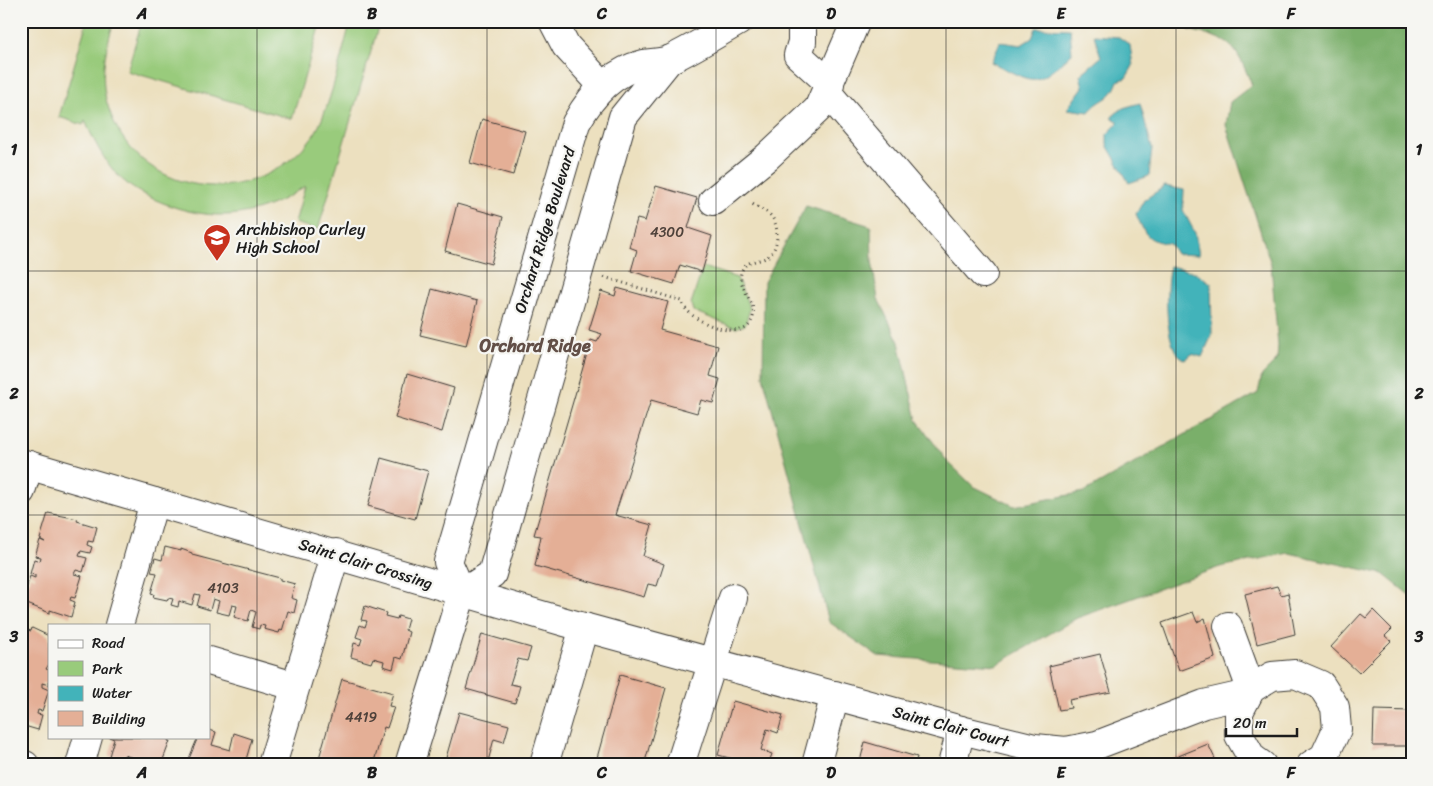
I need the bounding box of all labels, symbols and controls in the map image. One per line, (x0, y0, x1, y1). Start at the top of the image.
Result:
text: A (136, 0, 147, 28)
text: B (367, 0, 378, 28)
text: C (596, 0, 608, 28)
text: D (826, 0, 836, 28)
text: E (1057, 0, 1067, 28)
text: F (1286, 0, 1297, 28)
text: 1 (11, 135, 18, 164)
text: 1 (1416, 135, 1423, 164)
street label: Orchard Ridge Boulevard (505, 142, 584, 317)
place label: Archbishop Curley High School (235, 215, 366, 262)
house number: 4300 (650, 220, 684, 245)
school or university icon: Archbishop Curley High School (202, 223, 232, 262)
district label: Orchard Ridge (479, 330, 591, 362)
text: 2 (8, 379, 19, 408)
text: 2 (1413, 379, 1424, 408)
street label: Saint Clair Crossing (295, 529, 437, 598)
house number: 4103 (207, 576, 239, 601)
text: 3 (9, 622, 19, 651)
text: 3 (1414, 622, 1424, 651)
legend (48, 624, 210, 738)
text: Road (92, 630, 125, 656)
text: Park (92, 656, 123, 682)
text: Water (92, 680, 132, 706)
street label: Saint Clair Court (890, 697, 1013, 756)
house number: 4419 (345, 705, 377, 730)
text: Building (92, 706, 146, 732)
scale bar (1226, 706, 1297, 738)
text: 20 m (1233, 710, 1267, 736)
text: A (136, 758, 147, 786)
text: B (367, 758, 378, 786)
text: C (596, 758, 608, 786)
text: D (826, 758, 836, 786)
text: E (1057, 758, 1067, 786)
text: F (1286, 758, 1297, 786)

